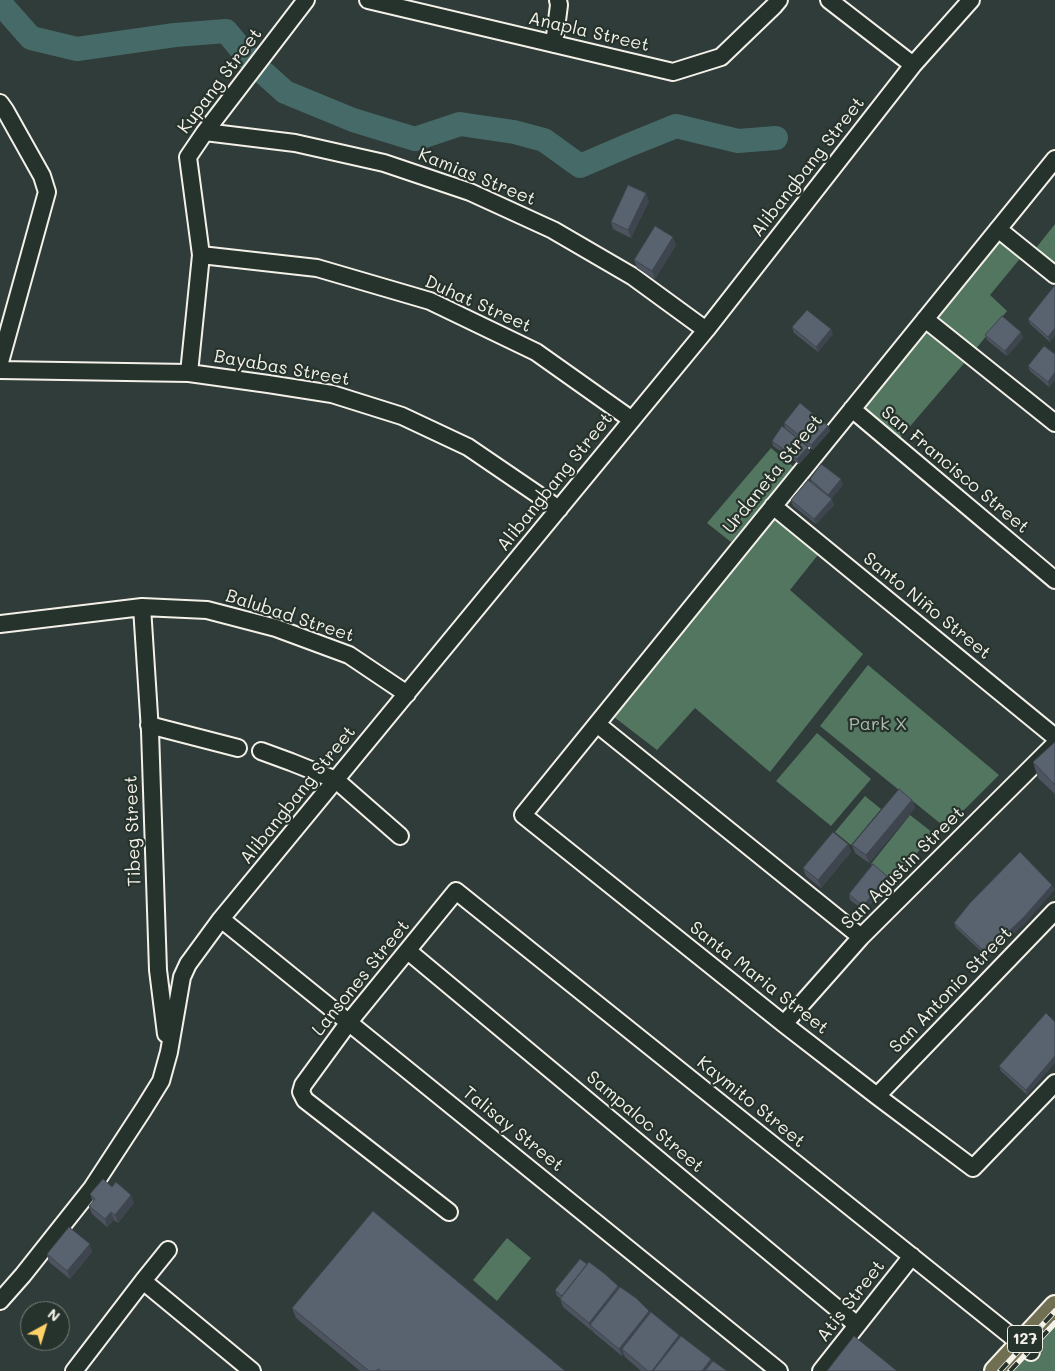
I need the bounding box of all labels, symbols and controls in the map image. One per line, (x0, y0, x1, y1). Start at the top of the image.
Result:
street label: Anapla Street (526, 8, 652, 56)
street label: Kupang Street (173, 24, 267, 138)
street label: Alibangbang Street (747, 93, 869, 241)
street label: Kamias Street (415, 144, 539, 210)
street label: Duhat Street (421, 271, 535, 337)
street label: Bayabas Street (212, 345, 352, 391)
street label: San Francisco Street (877, 402, 1033, 538)
street label: Alibangbang Street (493, 408, 617, 556)
street label: Urdaneta Street (718, 410, 828, 538)
street label: Santo Niño Street (859, 548, 995, 664)
street label: Balubad Street (223, 585, 357, 647)
park label: Park X (849, 713, 907, 735)
street label: Alibangbang Street (236, 721, 360, 869)
street label: Tibeg Street (120, 775, 146, 887)
street label: San Agustin Street (837, 802, 969, 934)
street label: Lansones Street (308, 916, 414, 1040)
street label: Santa Maria Street (685, 917, 833, 1039)
street label: San Antonio Street (885, 922, 1017, 1058)
street label: Kaymito Street (693, 1052, 809, 1152)
street label: Sampaloc Street (582, 1067, 708, 1177)
street label: Talisay Street (458, 1082, 568, 1176)
street label: Atis Street (812, 1256, 890, 1346)
north arrow (20, 1301, 70, 1351)
text: N (44, 1304, 64, 1325)
road number: 127 (1008, 1326, 1042, 1352)

